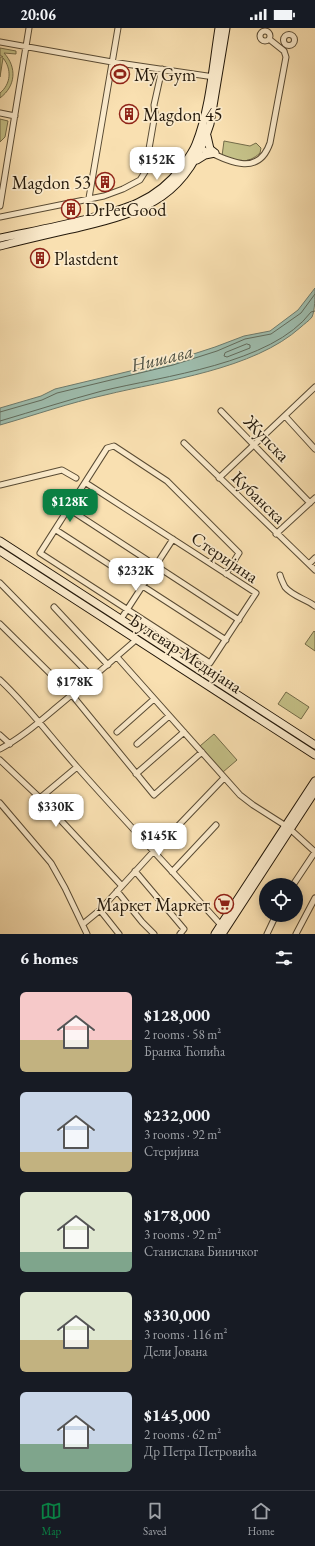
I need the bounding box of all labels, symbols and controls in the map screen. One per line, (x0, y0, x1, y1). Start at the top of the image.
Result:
text: 20:06 (20, 5, 56, 24)
sports icon: My Gym (109, 63, 131, 85)
place label: My Gym (134, 63, 196, 86)
building icon: Magdon 45 (118, 103, 140, 125)
place label: Magdon 45 (143, 103, 222, 126)
pin: $152K (129, 147, 185, 181)
text: $152K (139, 151, 175, 168)
place label: Magdon 53 (12, 171, 91, 194)
building icon: Magdon 53 (94, 171, 116, 193)
building icon: DrPetGood (60, 198, 82, 220)
place label: DrPetGood (85, 198, 167, 221)
building icon: Plastdent (29, 247, 51, 269)
place label: Plastdent (54, 247, 119, 270)
water label: Нишава (127, 338, 196, 378)
street label: Жупска (238, 409, 295, 467)
street label: Кубанска (227, 466, 291, 529)
pin: $128K (42, 489, 98, 523)
text: $128K (52, 493, 88, 510)
street label: Стеријина (187, 526, 264, 588)
pin: $232K (108, 558, 164, 592)
text: $232K (118, 562, 154, 579)
street label: Булевар Медијана (125, 608, 247, 698)
pin: $178K (47, 669, 103, 703)
text: $178K (57, 673, 93, 690)
pin: $330K (28, 794, 84, 828)
text: $330K (38, 798, 74, 815)
pin: $145K (131, 823, 187, 857)
text: $145K (141, 827, 177, 844)
map controls (259, 878, 303, 922)
button: locate (259, 878, 303, 922)
place label: Маркет Маркет (96, 893, 211, 916)
supermarket icon: Маркет Маркет (213, 893, 235, 915)
text: 6 homes (20, 947, 78, 969)
icon: filters (273, 947, 295, 969)
text: $128,000 (144, 1004, 210, 1026)
icon: home (52, 1008, 100, 1056)
text: 2 rooms · 58 m² (144, 1026, 221, 1043)
text: Бранка Ћопића (144, 1043, 225, 1060)
text: $232,000 (144, 1104, 210, 1126)
icon: home (52, 1108, 100, 1156)
text: 3 rooms · 92 m² (144, 1126, 221, 1143)
text: Стеријина (144, 1143, 199, 1160)
text: $178,000 (144, 1204, 210, 1226)
icon: home (52, 1208, 100, 1256)
text: 3 rooms · 92 m² (144, 1226, 221, 1243)
text: Станислава Биничког (144, 1243, 258, 1260)
text: $330,000 (144, 1304, 210, 1326)
icon: home (52, 1308, 100, 1356)
text: 3 rooms · 116 m² (144, 1326, 228, 1343)
text: Дели Јована (144, 1343, 207, 1360)
text: $145,000 (144, 1404, 210, 1426)
icon: home (52, 1408, 100, 1456)
text: 2 rooms · 62 m² (144, 1426, 221, 1443)
text: Др Петра Петровића (144, 1443, 257, 1460)
tab: Map (40, 1500, 62, 1538)
tab: Saved (143, 1500, 167, 1538)
tab: Home (247, 1500, 275, 1538)

